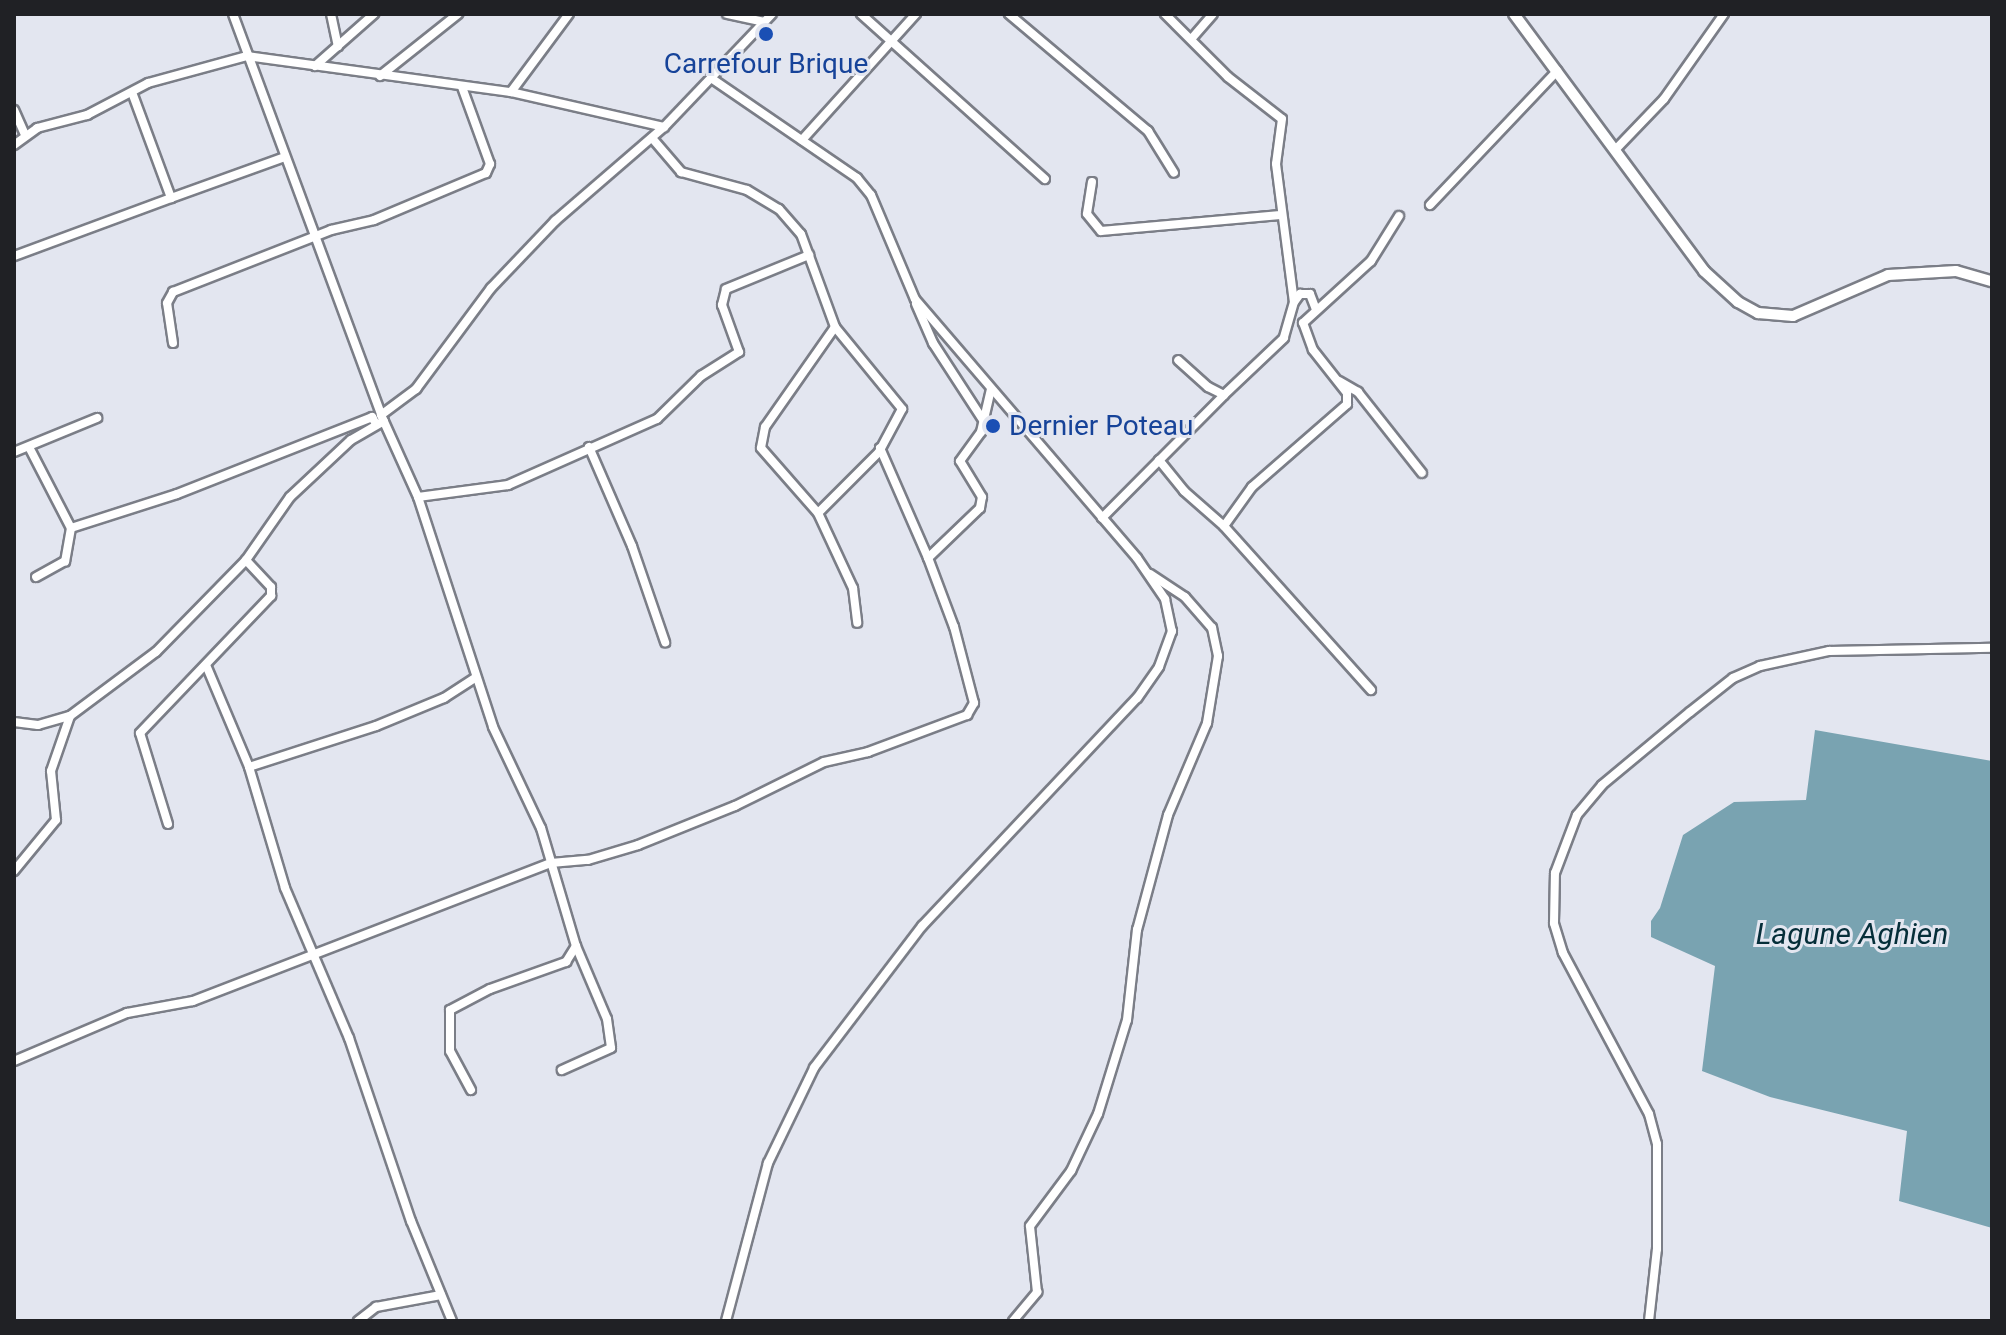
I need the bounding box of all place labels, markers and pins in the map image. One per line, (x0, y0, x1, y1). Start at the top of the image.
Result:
marker: Carrefour Brique (757, 25, 775, 43)
place label: Carrefour Brique (664, 47, 868, 81)
place label: Dernier Poteau (1009, 409, 1193, 443)
marker: Dernier Poteau (984, 417, 1002, 435)

